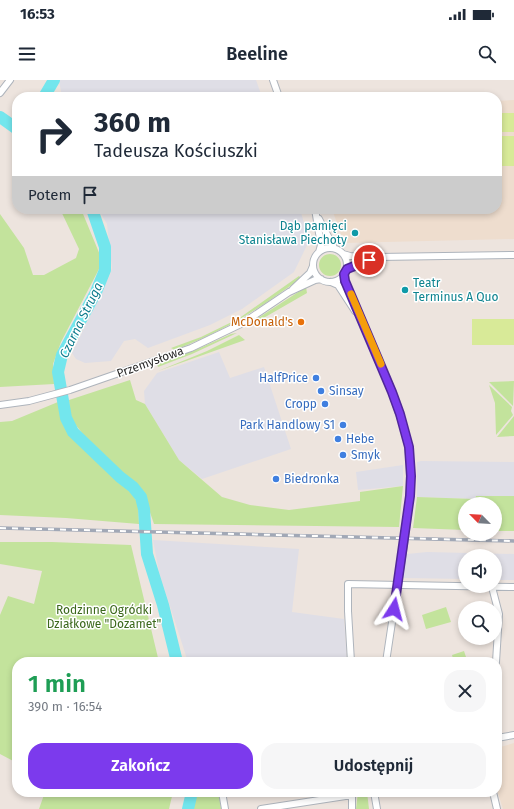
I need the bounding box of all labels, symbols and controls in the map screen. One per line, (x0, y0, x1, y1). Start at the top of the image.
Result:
text: 16:53 (20, 5, 55, 23)
icon: menu (16, 43, 38, 65)
text: Beeline (226, 43, 288, 65)
icon: search (476, 43, 498, 65)
text: 360 m (94, 106, 171, 139)
icon: right (28, 108, 80, 160)
text: Tadeusza Kościuszki (94, 140, 258, 162)
icon: arrive (79, 184, 101, 206)
text: Potem (28, 186, 71, 204)
place label: Dąb pamięci Stanisława Piechoty (239, 219, 347, 247)
marker: Dąb pamięci Stanisława Piechoty (350, 228, 360, 238)
pin (352, 243, 386, 277)
icon: arrive (358, 249, 380, 271)
place label: Teatr Terminus A Quo (413, 276, 499, 304)
water label: Czarna Struga (56, 280, 106, 360)
marker: Teatr Terminus A Quo (400, 285, 410, 295)
place label: McDonald's (231, 315, 293, 329)
marker: McDonald's (296, 317, 306, 327)
street label: Przemysłowa (115, 343, 185, 381)
place label: HalfPrice (259, 371, 308, 385)
marker: HalfPrice (311, 373, 321, 383)
place label: Sinsay (329, 384, 364, 398)
marker: Sinsay (316, 386, 326, 396)
place label: Cropp (285, 397, 317, 411)
marker: Cropp (320, 399, 330, 409)
place label: Park Handlowy S1 (240, 418, 335, 432)
marker: Park Handlowy S1 (338, 420, 348, 430)
place label: Hebe (346, 432, 374, 446)
marker: Hebe (333, 434, 343, 444)
place label: Smyk (351, 448, 381, 462)
marker: Smyk (338, 450, 348, 460)
place label: Biedronka (284, 472, 339, 486)
marker: Biedronka (271, 474, 281, 484)
north arrow (458, 497, 502, 541)
map controls (458, 497, 502, 645)
button: sound (458, 549, 502, 593)
position arrow (373, 588, 415, 630)
button: search (458, 601, 502, 645)
park label: Rodzinne Ogródki Działkowe "Dozamet" (47, 603, 161, 631)
text: 1 min (28, 670, 86, 698)
button: close (444, 670, 486, 712)
text: 390 m · 16:54 (28, 699, 102, 714)
button: Zakończ (28, 743, 253, 789)
button: Udostępnij (261, 743, 486, 789)

